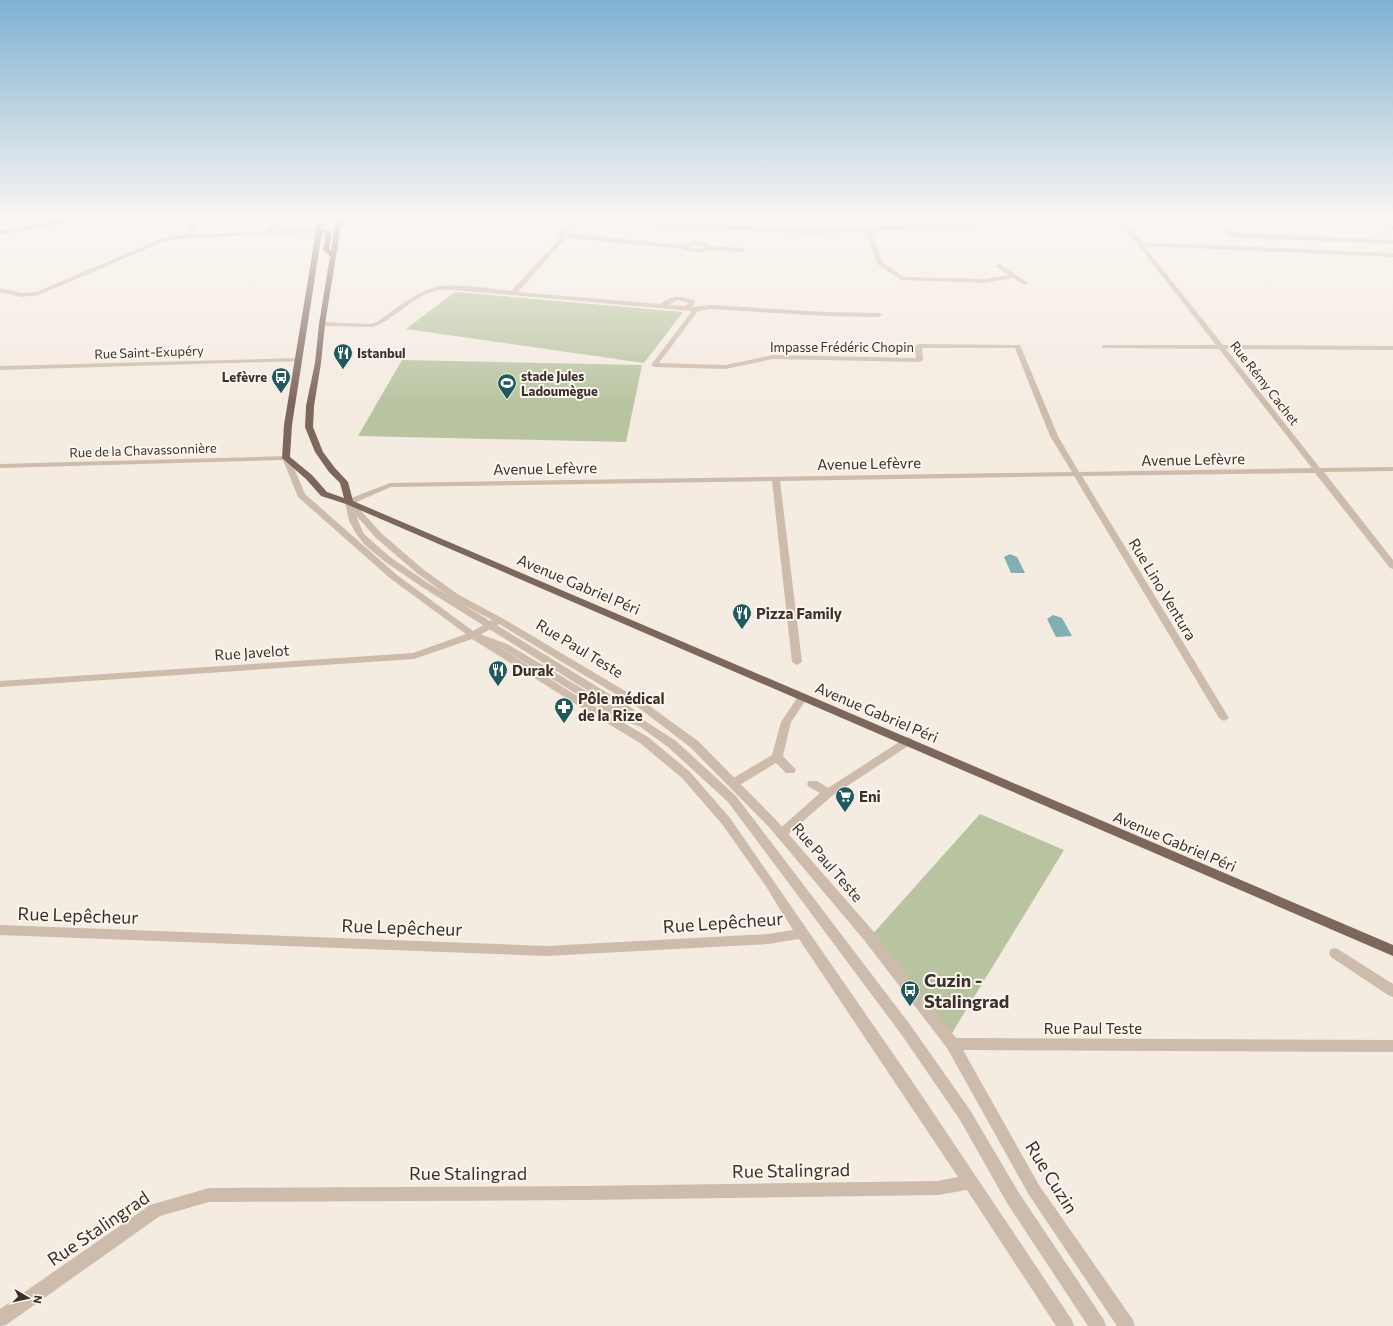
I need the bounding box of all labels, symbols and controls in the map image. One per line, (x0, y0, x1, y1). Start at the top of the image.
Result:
street label: Rue Rémy Cachet (1227, 338, 1303, 428)
street label: Impasse Frédéric Chopin (770, 339, 914, 355)
street label: Rue Saint-Exupéry (94, 342, 204, 362)
restaurant icon: Istanbul (332, 342, 354, 370)
place label: Istanbul (357, 345, 406, 361)
bus stop icon: Lefèvre (270, 366, 292, 394)
place label: stade Jules Ladoumègue (521, 368, 598, 399)
place label: Lefèvre (222, 369, 267, 385)
sports icon: stade Jules Ladoumègue (496, 372, 518, 400)
street label: Rue de la Chavassonnière (69, 439, 217, 461)
street label: Avenue Lefèvre (1141, 449, 1245, 469)
street label: Avenue Lefèvre (817, 453, 921, 473)
street label: Avenue Lefèvre (493, 458, 597, 478)
street label: Rue Lino Ventura (1125, 535, 1201, 643)
street label: Avenue Gabriel Péri (515, 550, 643, 618)
restaurant icon: Pizza Family (731, 602, 753, 630)
place label: Pizza Family (756, 604, 843, 622)
street label: Rue Paul Teste (533, 615, 627, 681)
street label: Rue Javelot (214, 640, 290, 664)
restaurant icon: Durak (487, 659, 509, 687)
place label: Durak (512, 661, 555, 679)
street label: Avenue Gabriel Péri (813, 678, 941, 746)
place label: Pôle médical de la Rize (578, 689, 665, 724)
pharmacy icon: Pôle médical de la Rize (553, 696, 575, 724)
supermarket icon: Eni (834, 785, 856, 813)
place label: Eni (859, 787, 881, 805)
street label: Avenue Gabriel Péri (1111, 807, 1239, 875)
street label: Rue Paul Teste (789, 819, 867, 905)
street label: Rue Lepêcheur (17, 902, 139, 928)
street label: Rue Lepêcheur (662, 907, 784, 937)
street label: Rue Lepêcheur (341, 914, 463, 940)
place label: Cuzin - Stalingrad (924, 969, 1009, 1012)
bus stop icon: Cuzin - Stalingrad (899, 979, 921, 1007)
street label: Rue Paul Teste (1044, 1019, 1142, 1037)
street label: Rue Cuzin (1021, 1137, 1083, 1217)
street label: Rue Stalingrad (732, 1158, 850, 1182)
street label: Rue Stalingrad (409, 1162, 527, 1184)
street label: Rue Stalingrad (43, 1186, 153, 1270)
north arrow (8, 1278, 48, 1318)
text: N (31, 1295, 45, 1305)

